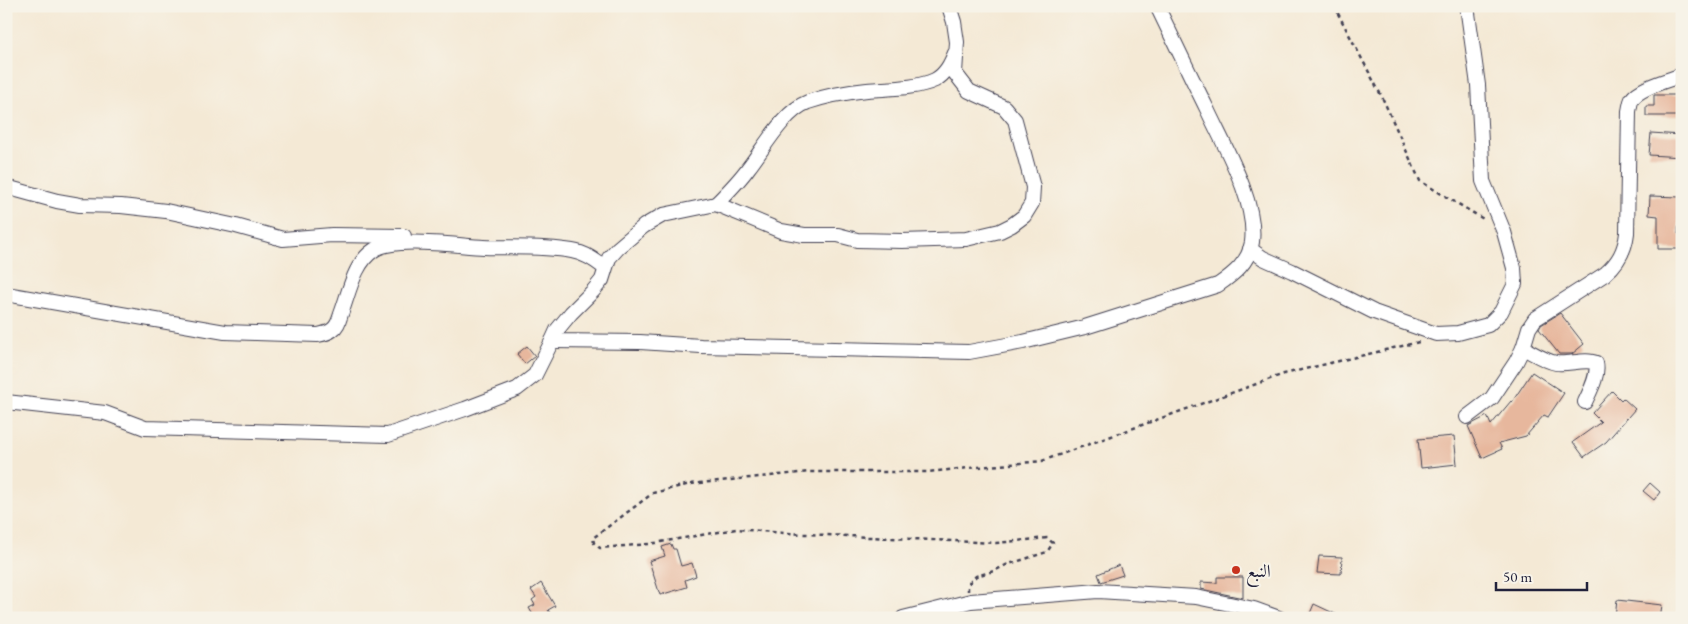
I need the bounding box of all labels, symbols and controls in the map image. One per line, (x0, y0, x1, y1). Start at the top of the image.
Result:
place label: النبع (1246, 559, 1271, 587)
scale bar (1496, 559, 1587, 591)
marker: النبع (1230, 564, 1242, 576)
text: 50 m (1503, 567, 1532, 586)

